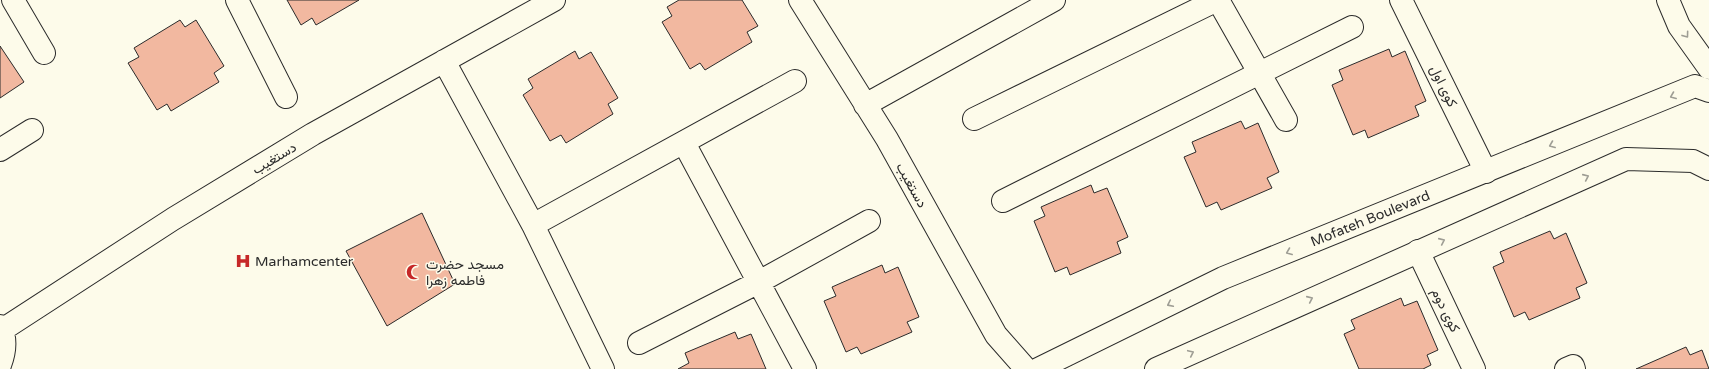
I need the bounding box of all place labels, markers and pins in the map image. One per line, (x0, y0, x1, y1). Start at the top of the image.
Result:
hospital icon: Marhamcenter (234, 252, 252, 270)
place label: Marhamcenter (255, 253, 354, 270)
place label: مسجد حضرت فاطمه زهرا (426, 256, 504, 289)
mosque icon: مسجد حضرت فاطمه زهرا (405, 263, 423, 281)

